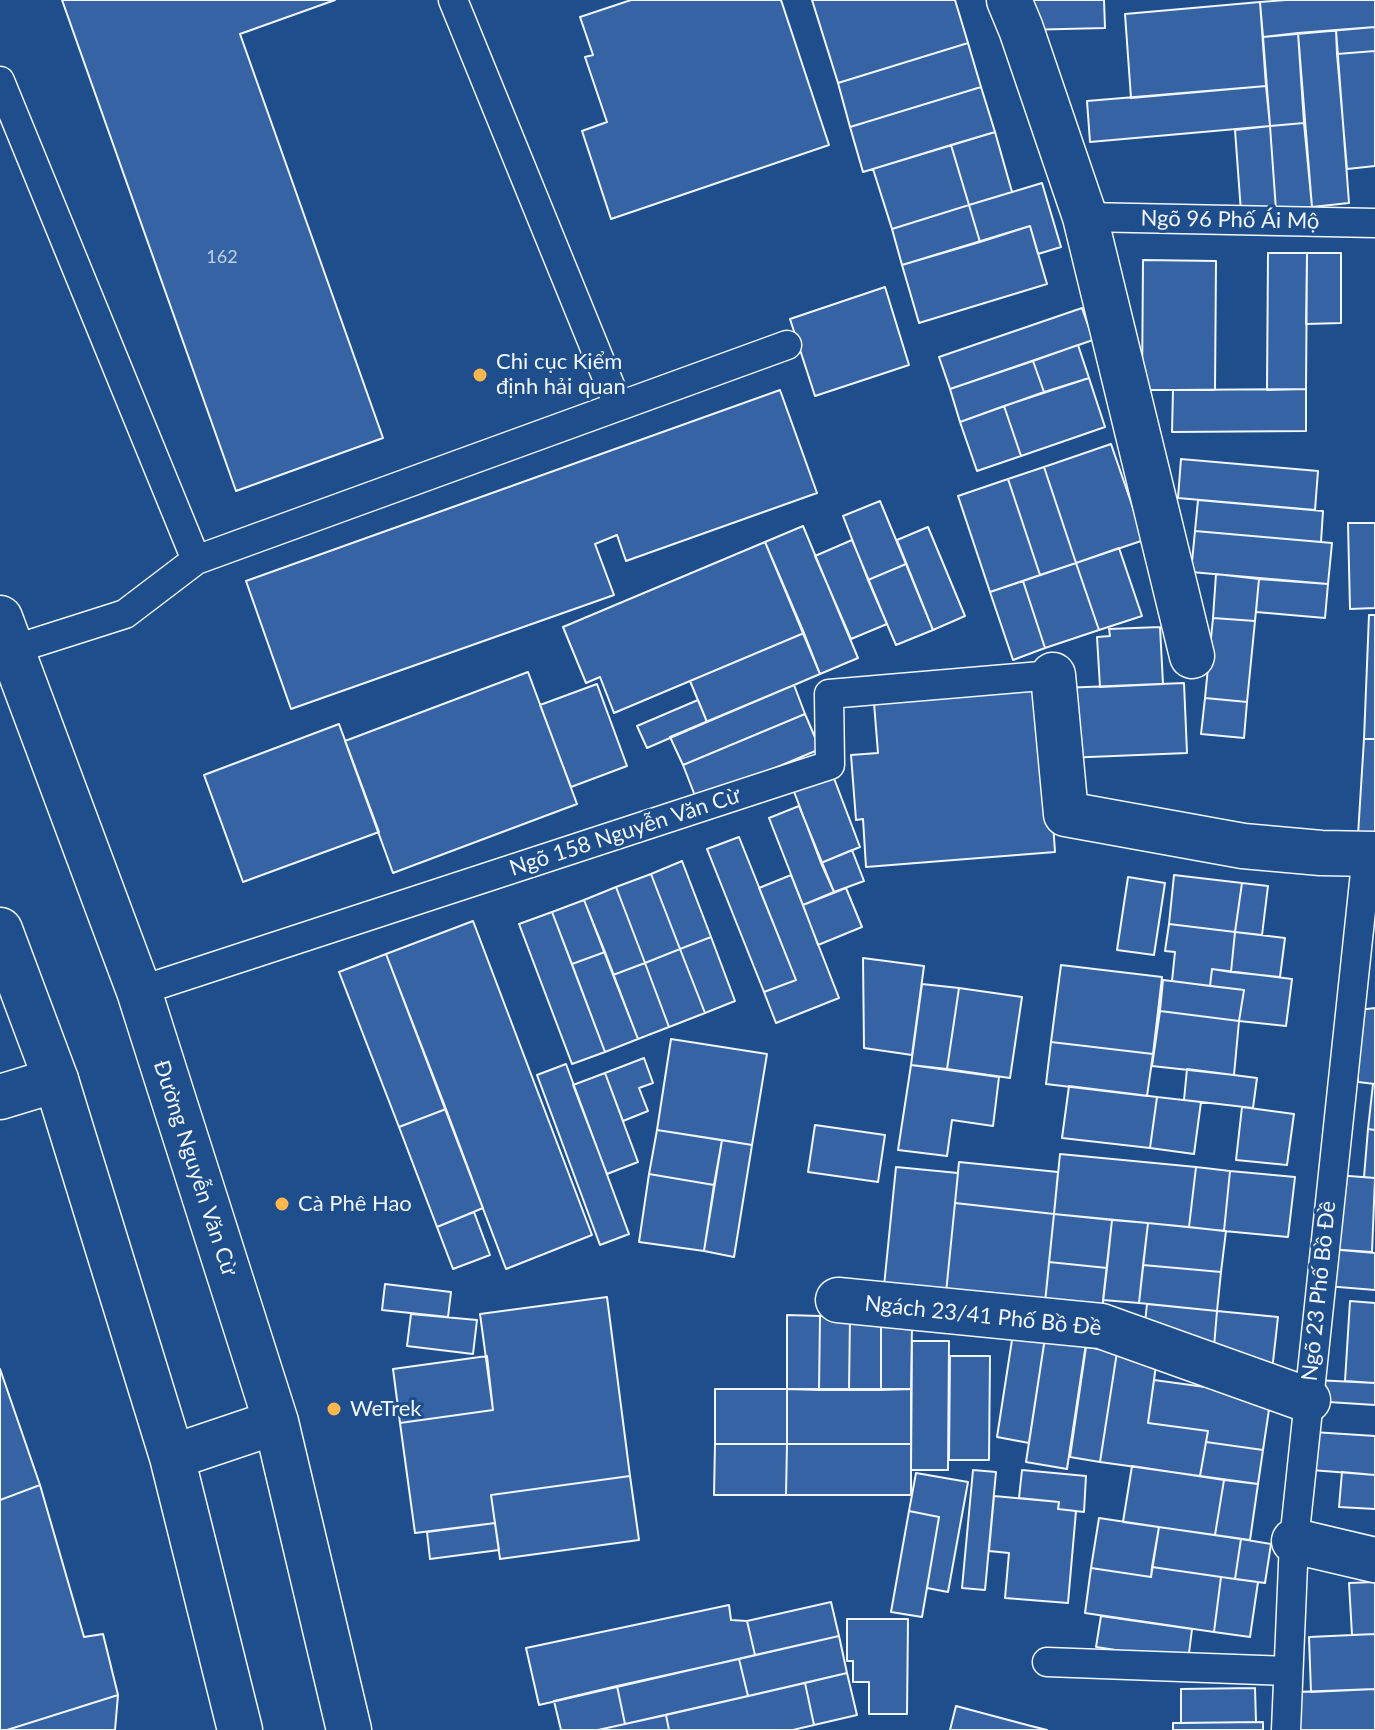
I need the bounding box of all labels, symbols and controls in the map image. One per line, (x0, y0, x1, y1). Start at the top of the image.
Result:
street label: Ngõ 96 Phố Ái Mộ (1140, 205, 1320, 235)
house number: 162 (206, 246, 238, 268)
place label: Chi cục Kiểm định hải quan (496, 349, 626, 400)
marker: Chi cục Kiểm định hải quan (471, 366, 489, 384)
street label: Ngõ 158 Nguyễn Văn Cừ (506, 782, 744, 882)
street label: Đường Nguyễn Văn Cừ (148, 1057, 242, 1279)
place label: Cà Phê Hao (298, 1191, 412, 1217)
marker: Cà Phê Hao (273, 1195, 291, 1213)
street label: Ngõ 23 Phố Bồ Đề (1296, 1200, 1342, 1382)
street label: Ngách 23/41 Phố Bồ Đề (863, 1290, 1103, 1342)
place label: WeTrek (350, 1396, 422, 1422)
marker: WeTrek (325, 1400, 343, 1418)

